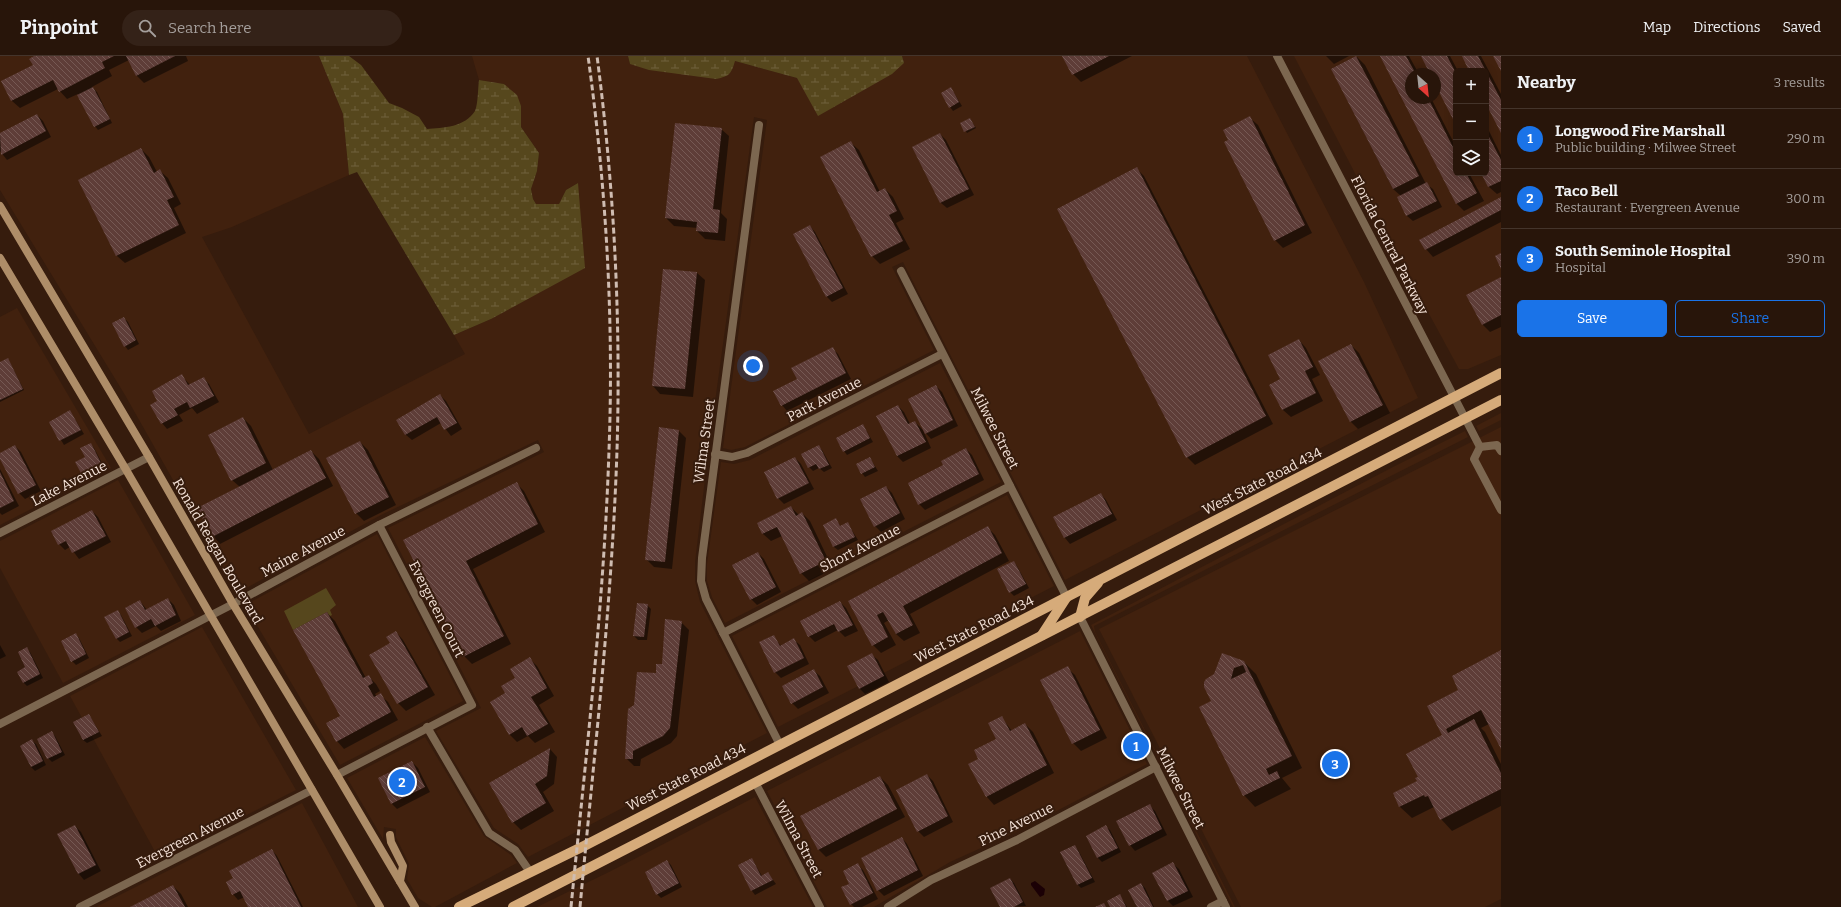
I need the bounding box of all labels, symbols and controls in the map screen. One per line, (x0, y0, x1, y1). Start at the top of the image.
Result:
search box (122, 10, 402, 46)
text: Pinpoint (20, 16, 98, 39)
icon: search (136, 17, 158, 39)
text: Search here (168, 19, 251, 37)
text: Map (1643, 19, 1671, 36)
text: Directions (1693, 19, 1761, 36)
text: Saved (1783, 19, 1821, 36)
north arrow (1405, 68, 1441, 104)
map controls (1453, 68, 1489, 176)
button: + (1453, 68, 1489, 104)
text: Nearby (1517, 72, 1576, 93)
text: 3 results (1774, 75, 1825, 90)
button: − (1453, 104, 1489, 140)
text: Longwood Fire Marshall (1555, 122, 1725, 140)
text: 1 (1527, 131, 1533, 146)
text: 290 m (1787, 131, 1825, 146)
button: layers (1453, 140, 1489, 176)
text: Public building · Milwee Street (1555, 140, 1736, 155)
street label: Florida Central Parkway (1347, 173, 1432, 318)
text: Taco Bell (1555, 182, 1618, 200)
text: 2 (1526, 191, 1534, 206)
text: 300 m (1786, 191, 1825, 206)
text: Restaurant · Evergreen Avenue (1555, 200, 1740, 215)
text: South Seminole Hospital (1555, 242, 1731, 260)
text: 3 (1526, 251, 1534, 266)
text: 390 m (1787, 251, 1825, 266)
text: Hospital (1555, 260, 1606, 275)
button: Save (1517, 300, 1667, 337)
button: Share (1675, 300, 1825, 337)
your location (743, 356, 763, 376)
street label: Park Avenue (784, 373, 864, 426)
street label: Milwee Street (967, 385, 1022, 472)
street label: Wilma Street (690, 398, 719, 484)
street label: West State Road 434 (1200, 444, 1325, 519)
street label: Lake Avenue (29, 457, 110, 510)
street label: Ronald Reagan Boulevard (169, 475, 266, 627)
street label: Short Avenue (817, 521, 903, 576)
street label: Maine Avenue (258, 522, 348, 581)
street label: Evergreen Court (405, 558, 468, 660)
street label: West State Road 434 (912, 592, 1037, 667)
pin: 1 (1123, 731, 1149, 761)
street label: West State Road 434 (624, 740, 749, 815)
street label: Milwee Street (1153, 745, 1208, 832)
pin: 3 (1322, 749, 1348, 779)
pin: 2 (389, 767, 415, 797)
street label: Wilma Street (771, 798, 826, 881)
street label: Pine Avenue (976, 799, 1056, 850)
street label: Evergreen Avenue (134, 803, 247, 872)

